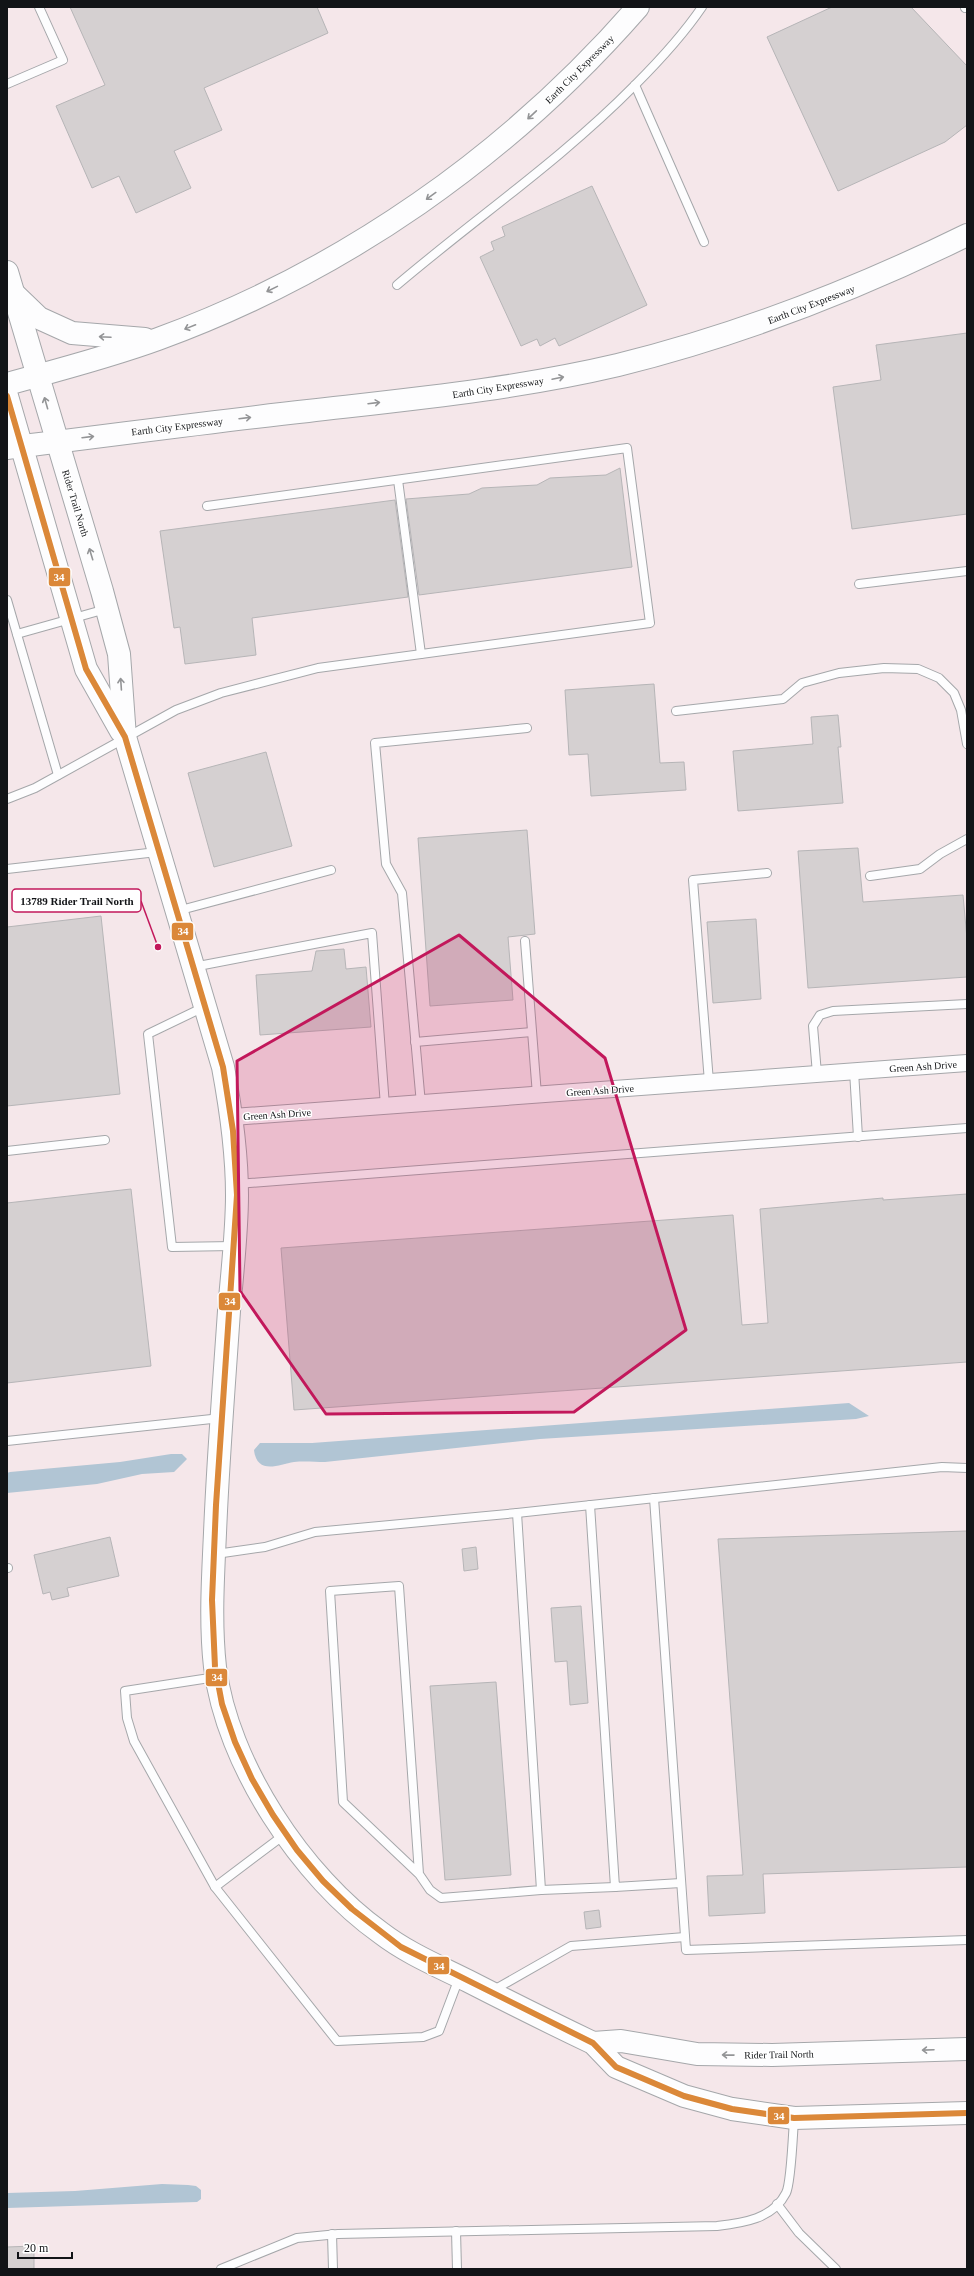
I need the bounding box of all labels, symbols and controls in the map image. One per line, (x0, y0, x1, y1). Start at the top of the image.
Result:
street label: Earth City Expressway (543, 33, 616, 106)
one-way arrow (527, 110, 537, 120)
one-way arrow (425, 192, 436, 200)
street label: Earth City Expressway (766, 283, 856, 326)
one-way arrow (266, 286, 278, 293)
one-way arrow (185, 323, 197, 331)
one-way arrow (99, 334, 112, 341)
one-way arrow (552, 373, 565, 381)
street label: Earth City Expressway (452, 375, 544, 400)
one-way arrow (42, 397, 49, 410)
one-way arrow (367, 400, 380, 407)
street label: Earth City Expressway (131, 415, 223, 438)
one-way arrow (238, 415, 251, 422)
one-way arrow (81, 433, 94, 440)
street label: Rider Trail North (60, 468, 91, 538)
one-way arrow (87, 547, 94, 560)
line badge: 34 (48, 567, 71, 587)
text: 34 (54, 571, 65, 583)
one-way arrow (118, 678, 125, 691)
callout: 13789 Rider Trail North (12, 889, 141, 912)
text: 13789 Rider Trail North (20, 895, 134, 907)
line badge: 34 (171, 922, 194, 941)
text: 34 (178, 925, 189, 937)
street label: Green Ash Drive (889, 1059, 958, 1074)
street label: Green Ash Drive (566, 1083, 635, 1098)
street label: Green Ash Drive (243, 1107, 312, 1122)
line badge: 34 (218, 1292, 241, 1311)
text: 34 (225, 1295, 236, 1307)
line badge: 34 (205, 1668, 228, 1687)
text: 34 (212, 1671, 223, 1683)
line badge: 34 (427, 1956, 450, 1975)
text: 34 (434, 1960, 445, 1972)
one-way arrow (922, 2047, 935, 2054)
street label: Rider Trail North (744, 2048, 814, 2061)
one-way arrow (722, 2051, 735, 2059)
line badge: 34 (767, 2106, 790, 2125)
text: 34 (774, 2110, 785, 2122)
scale bar (18, 2234, 72, 2260)
text: 20 m (24, 2241, 49, 2255)

